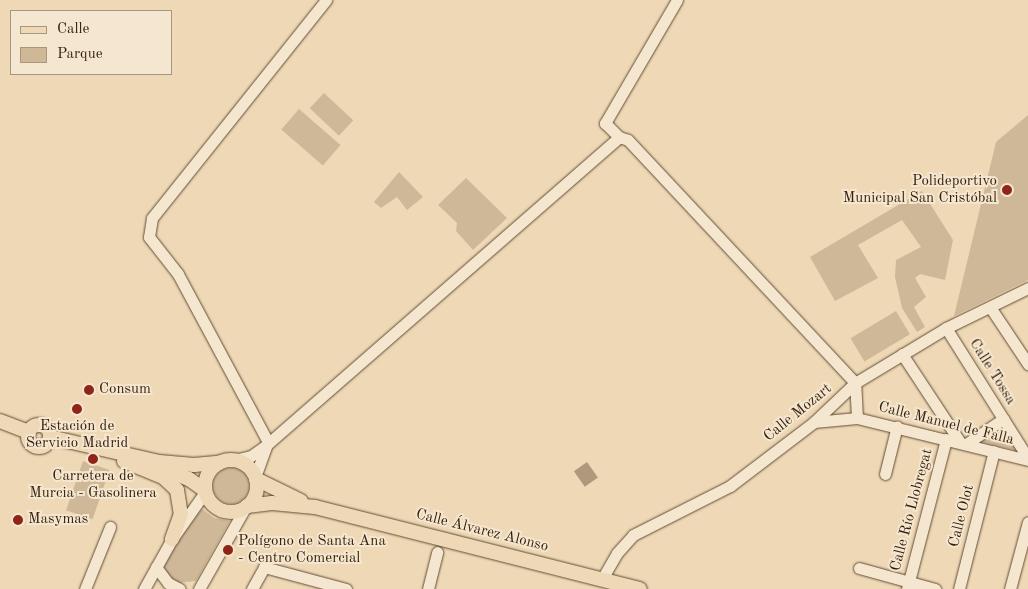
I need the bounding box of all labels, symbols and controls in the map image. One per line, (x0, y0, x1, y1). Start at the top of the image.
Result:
legend (10, 10, 172, 75)
text: Calle (57, 22, 89, 37)
text: Parque (57, 47, 103, 62)
place label: Polideportivo Municipal San Cristóbal (843, 172, 997, 207)
marker: Polideportivo Municipal San Cristóbal (1001, 184, 1013, 196)
street label: Calle Tossa (965, 336, 1019, 408)
street label: Calle Mozart (760, 380, 836, 446)
place label: Consum (99, 381, 151, 399)
marker: Consum (83, 384, 95, 396)
street label: Calle Manuel de Falla (876, 398, 1016, 450)
marker: Estación de Servicio Madrid (71, 403, 83, 415)
place label: Estación de Servicio Madrid (26, 417, 128, 452)
street label: Calle Río Llobregat (887, 447, 937, 573)
marker: Carretera de Murcia - Gasolinera (87, 453, 99, 465)
place label: Carretera de Murcia - Gasolinera (29, 467, 157, 502)
street label: Calle Olot (946, 483, 978, 549)
street label: Calle Álvarez Alonso (414, 506, 550, 556)
place label: Masymas (28, 511, 88, 529)
marker: Masymas (12, 514, 24, 526)
place label: Polígono de Santa Ana - Centro Comercial (238, 532, 386, 567)
marker: Polígono de Santa Ana - Centro Comercial (222, 544, 234, 556)

